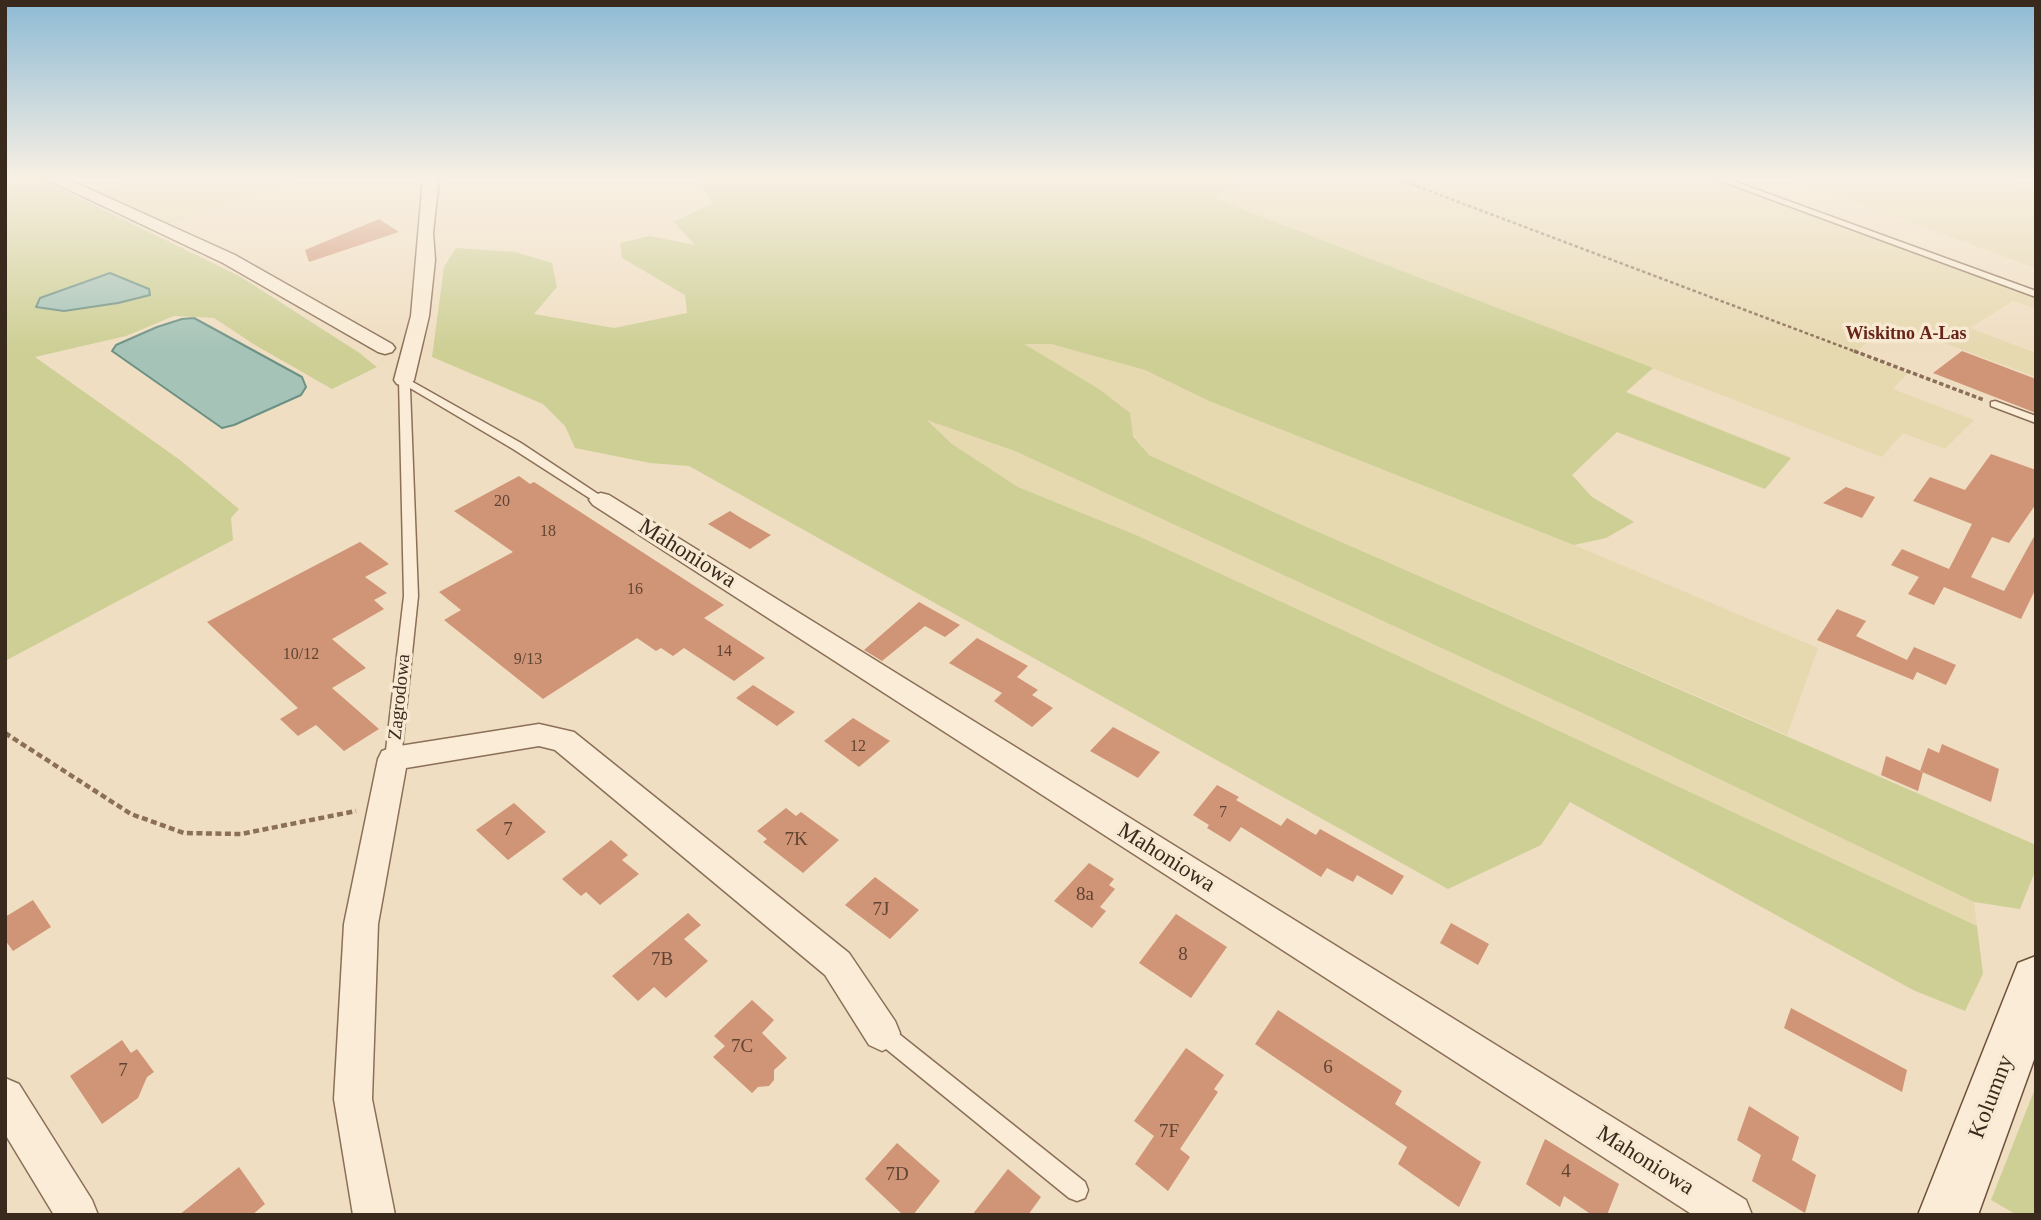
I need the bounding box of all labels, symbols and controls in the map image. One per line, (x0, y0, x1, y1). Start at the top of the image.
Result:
district label: Wiskitno A-Las (1845, 323, 1967, 345)
house number: 20 (494, 492, 510, 512)
street label: Mahoniowa (633, 513, 741, 595)
house number: 18 (540, 522, 556, 542)
house number: 16 (627, 580, 643, 600)
house number: 14 (716, 642, 732, 662)
house number: 10/12 (283, 645, 319, 665)
house number: 9/13 (514, 650, 542, 670)
street label: Zagrodowa (384, 653, 416, 741)
house number: 12 (850, 737, 866, 757)
house number: 7 (1219, 803, 1227, 823)
street label: Mahoniowa (1112, 817, 1220, 899)
house number: 7 (503, 819, 513, 841)
house number: 7K (784, 829, 808, 851)
house number: 8a (1076, 884, 1094, 906)
house number: 7J (873, 899, 889, 921)
house number: 8 (1178, 944, 1188, 966)
house number: 7B (651, 949, 673, 971)
house number: 7C (731, 1036, 753, 1058)
street label: Kolumny (1964, 1051, 2020, 1143)
house number: 6 (1323, 1057, 1333, 1079)
house number: 7 (118, 1060, 128, 1082)
street label: Mahoniowa (1591, 1120, 1699, 1202)
house number: 7F (1159, 1121, 1179, 1143)
house number: 4 (1561, 1161, 1571, 1183)
house number: 7D (885, 1164, 909, 1186)

